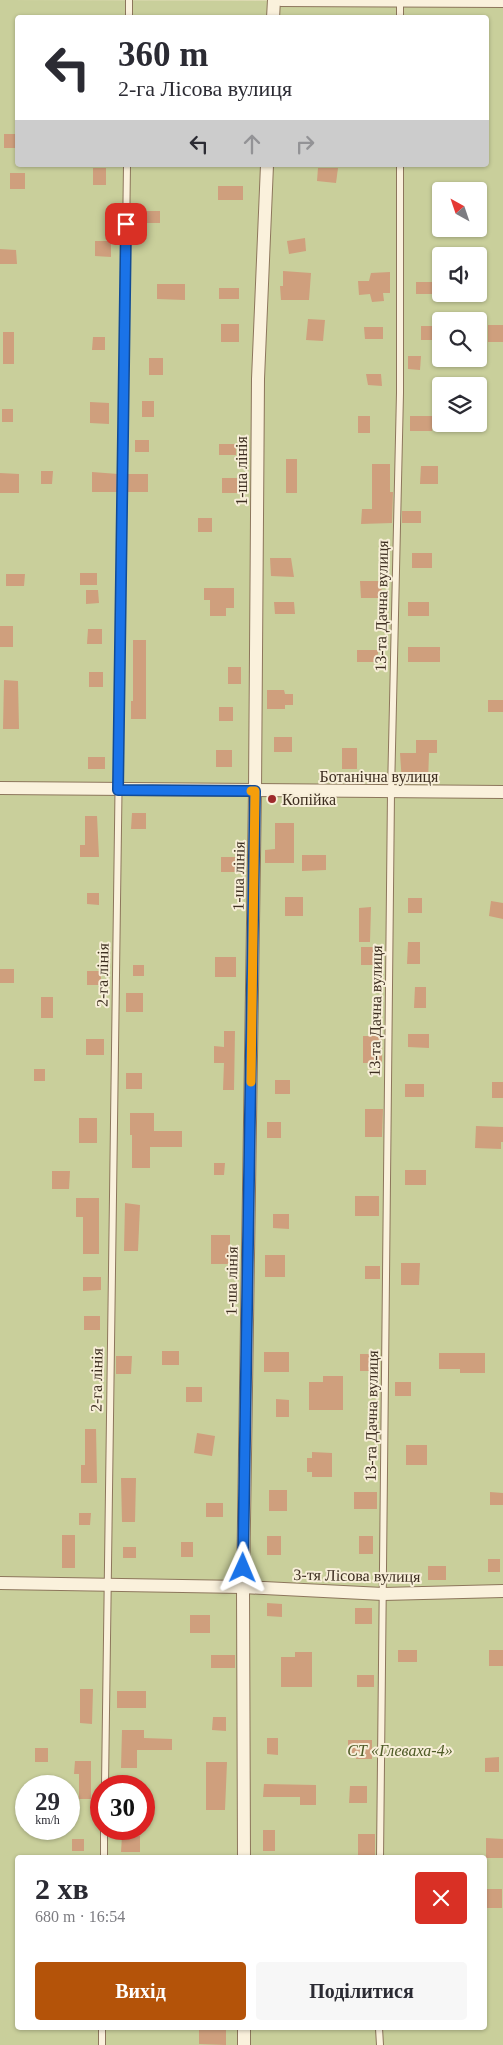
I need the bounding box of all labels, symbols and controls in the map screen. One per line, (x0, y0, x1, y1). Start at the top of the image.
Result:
icon: left (35, 35, 100, 100)
text: 360 m (118, 35, 208, 74)
text: 2-га Лісова вулиця (118, 76, 292, 101)
icon: left (185, 130, 213, 158)
icon: ahead (238, 130, 266, 158)
icon: right (291, 130, 319, 158)
north arrow (432, 182, 488, 238)
map controls (432, 182, 487, 432)
pin (105, 203, 147, 245)
icon: arrive (112, 210, 140, 238)
button: sound (432, 247, 487, 302)
button: search (432, 312, 487, 367)
button: layers (432, 377, 487, 432)
street label: 1-ша лінія (233, 436, 250, 506)
street label: 13-та Дачна вулиця (372, 539, 392, 672)
street label: Ботанічна вулиця (320, 768, 439, 786)
place label: Копійка (282, 791, 336, 808)
marker: Копійка (266, 793, 278, 805)
street label: 1-ша лінія (229, 840, 248, 911)
street label: 2-га лінія (93, 942, 112, 1007)
street label: 13-та Дачна вулиця (366, 944, 386, 1077)
street label: 1-ша лінія (222, 1245, 241, 1316)
street label: 2-га лінія (87, 1347, 106, 1412)
street label: 13-та Дачна вулиця (362, 1349, 382, 1482)
position arrow (216, 1541, 268, 1593)
street label: 3-тя Лісова вулиця (293, 1566, 421, 1586)
park label: СТ «Глеваха-4» (347, 1742, 453, 1759)
speed limit sign: 30 (90, 1775, 155, 1840)
text: 29 (35, 1788, 60, 1815)
text: km/h (35, 1813, 60, 1827)
text: 2 хв (35, 1872, 89, 1905)
button: close (415, 1872, 467, 1924)
text: 680 m · 16:54 (35, 1908, 125, 1925)
button: Вихід (35, 1962, 246, 2020)
button: Поділитися (256, 1962, 467, 2020)

